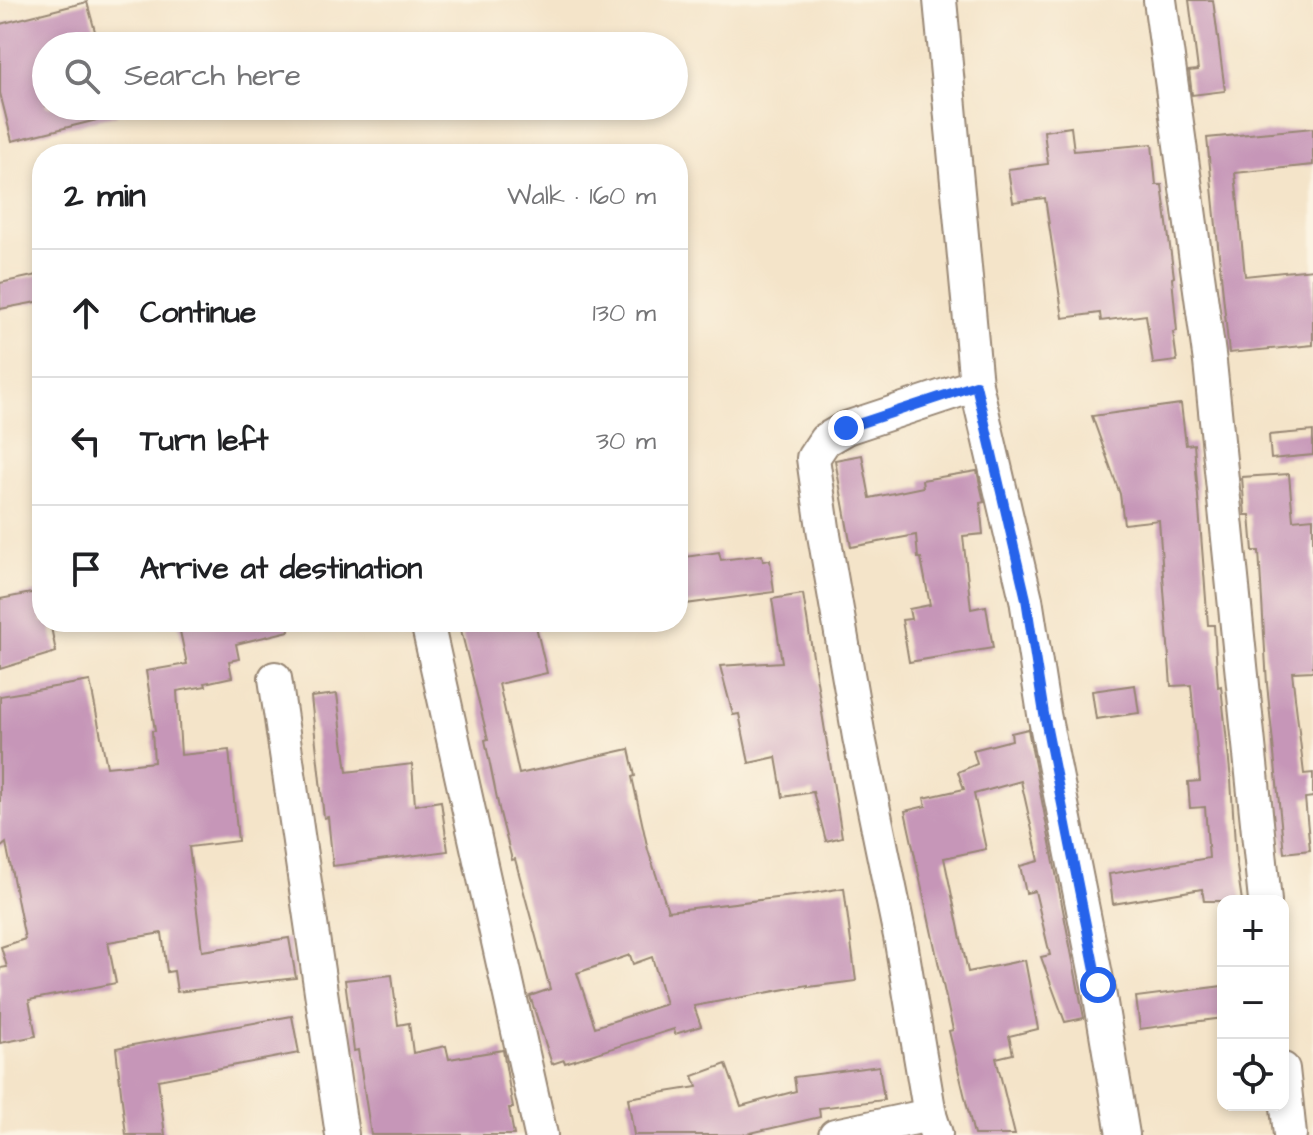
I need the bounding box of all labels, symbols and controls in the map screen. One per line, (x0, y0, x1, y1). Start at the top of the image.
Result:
search box (32, 32, 688, 120)
icon: search (60, 54, 104, 98)
text: Search here (124, 55, 301, 97)
text: 2 min (64, 172, 146, 220)
text: Walk · 160 m (507, 178, 656, 214)
icon: ahead (64, 291, 108, 335)
text: Continue (140, 292, 256, 334)
text: 130 m (592, 295, 656, 331)
route end (828, 410, 864, 446)
icon: left (64, 419, 108, 463)
text: Turn left (140, 420, 268, 462)
text: 30 m (596, 423, 656, 459)
icon: arrive (64, 547, 108, 591)
text: Arrive at destination (140, 548, 422, 590)
map controls (1217, 895, 1289, 1111)
button: + (1217, 895, 1289, 967)
route start (1080, 967, 1116, 1003)
button: − (1217, 967, 1289, 1039)
button: locate (1217, 1039, 1289, 1111)

